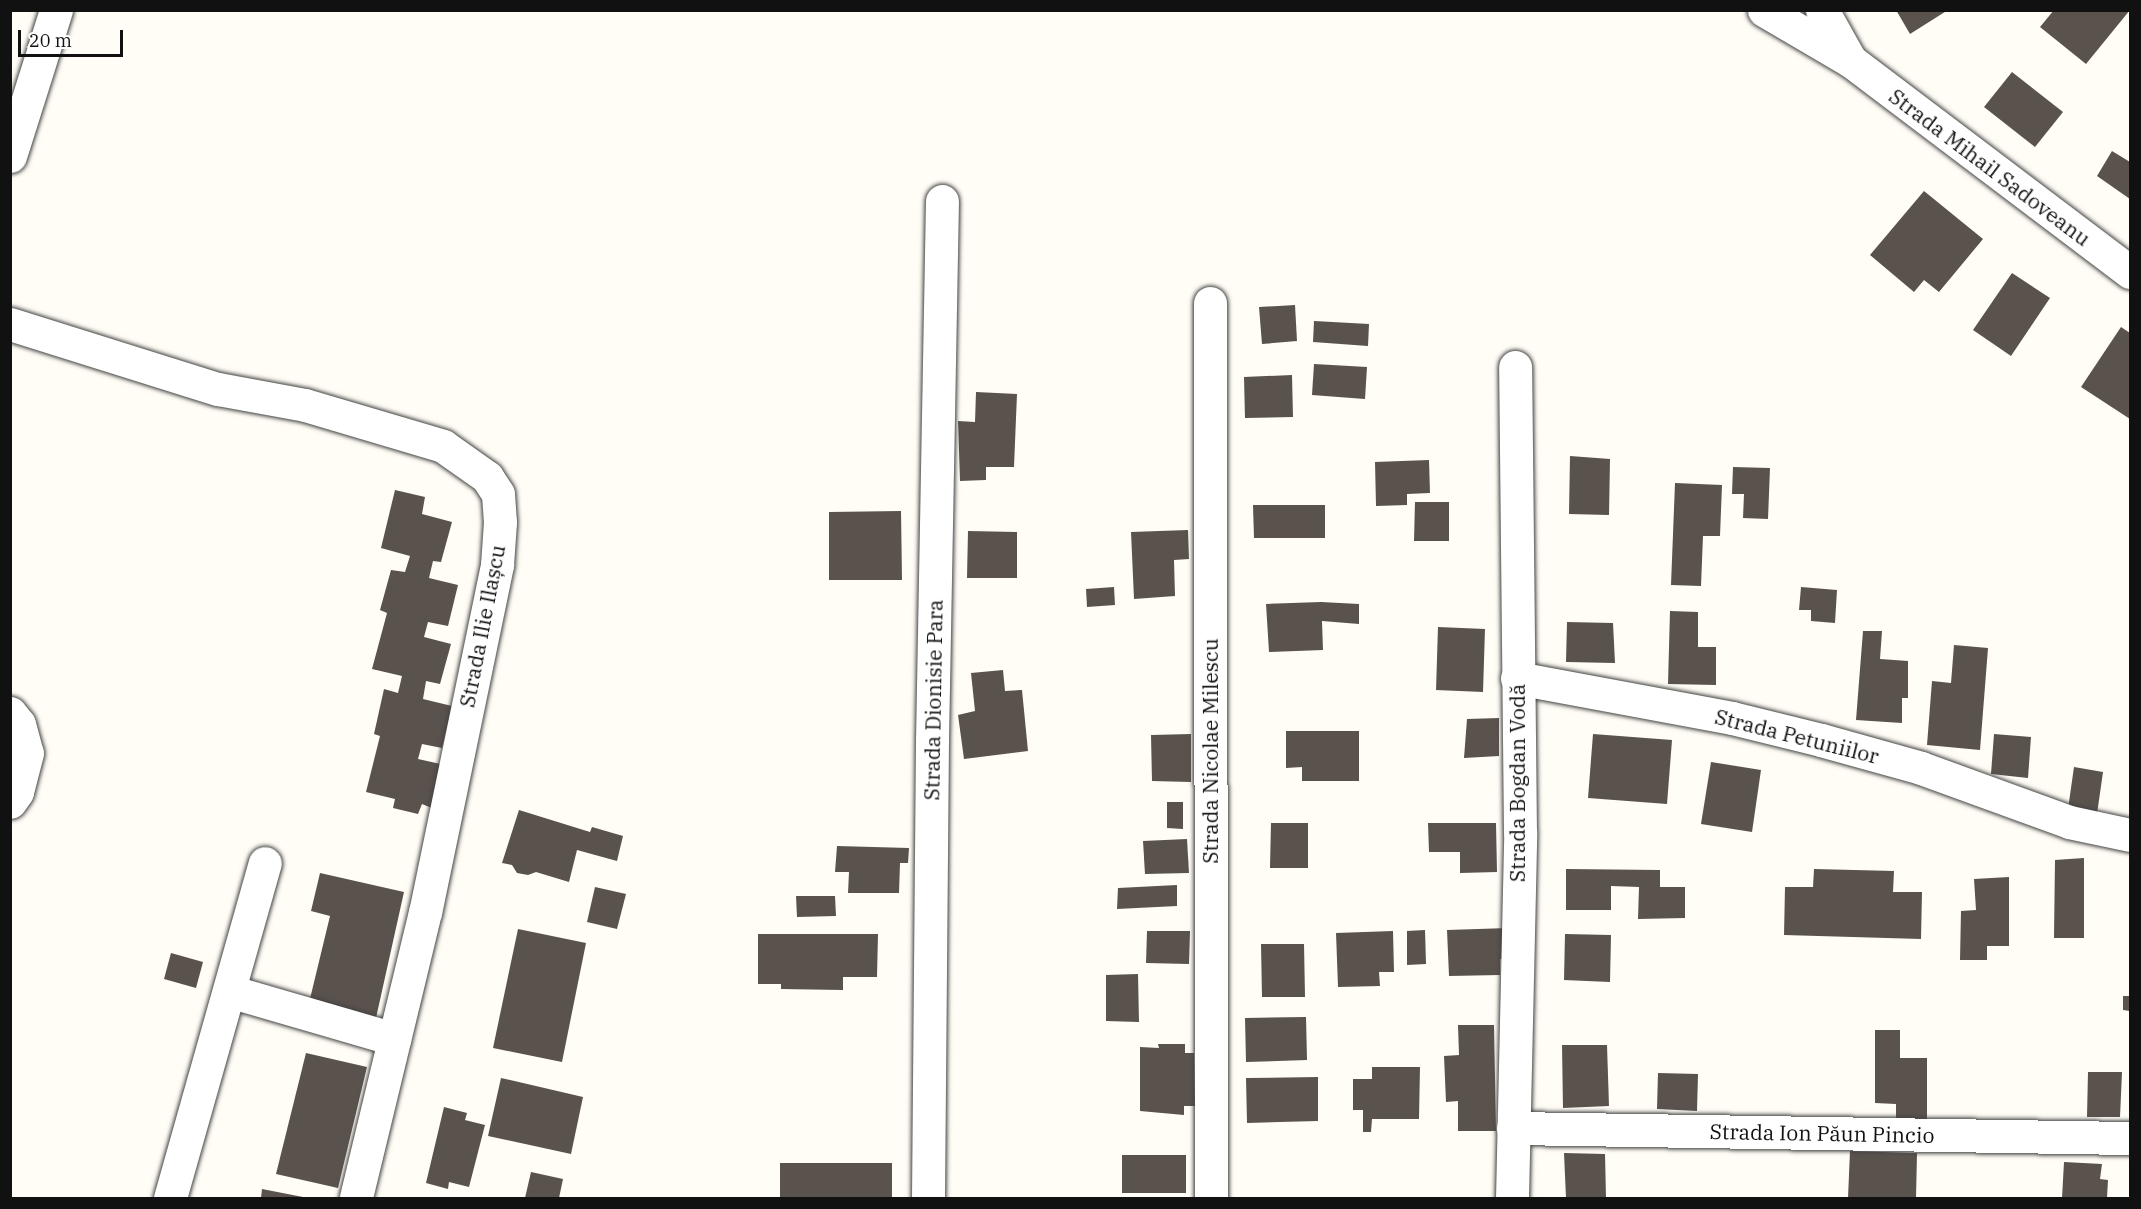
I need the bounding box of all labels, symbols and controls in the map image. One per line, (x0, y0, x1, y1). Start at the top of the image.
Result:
scale bar (21, 18, 126, 56)
text: 20 m (29, 29, 72, 52)
street label: Strada Mihail Sadoveanu (1884, 83, 2096, 251)
street label: Strada Ilie Ilașcu (454, 543, 510, 709)
street label: Strada Dionisie Para (919, 599, 947, 801)
street label: Strada Nicolae Milescu (1197, 638, 1223, 864)
street label: Strada Bogdan Vodă (1504, 684, 1530, 882)
street label: Strada Petuniilor (1712, 703, 1882, 769)
street label: Strada Ion Păun Pincio (1709, 1118, 1935, 1148)

